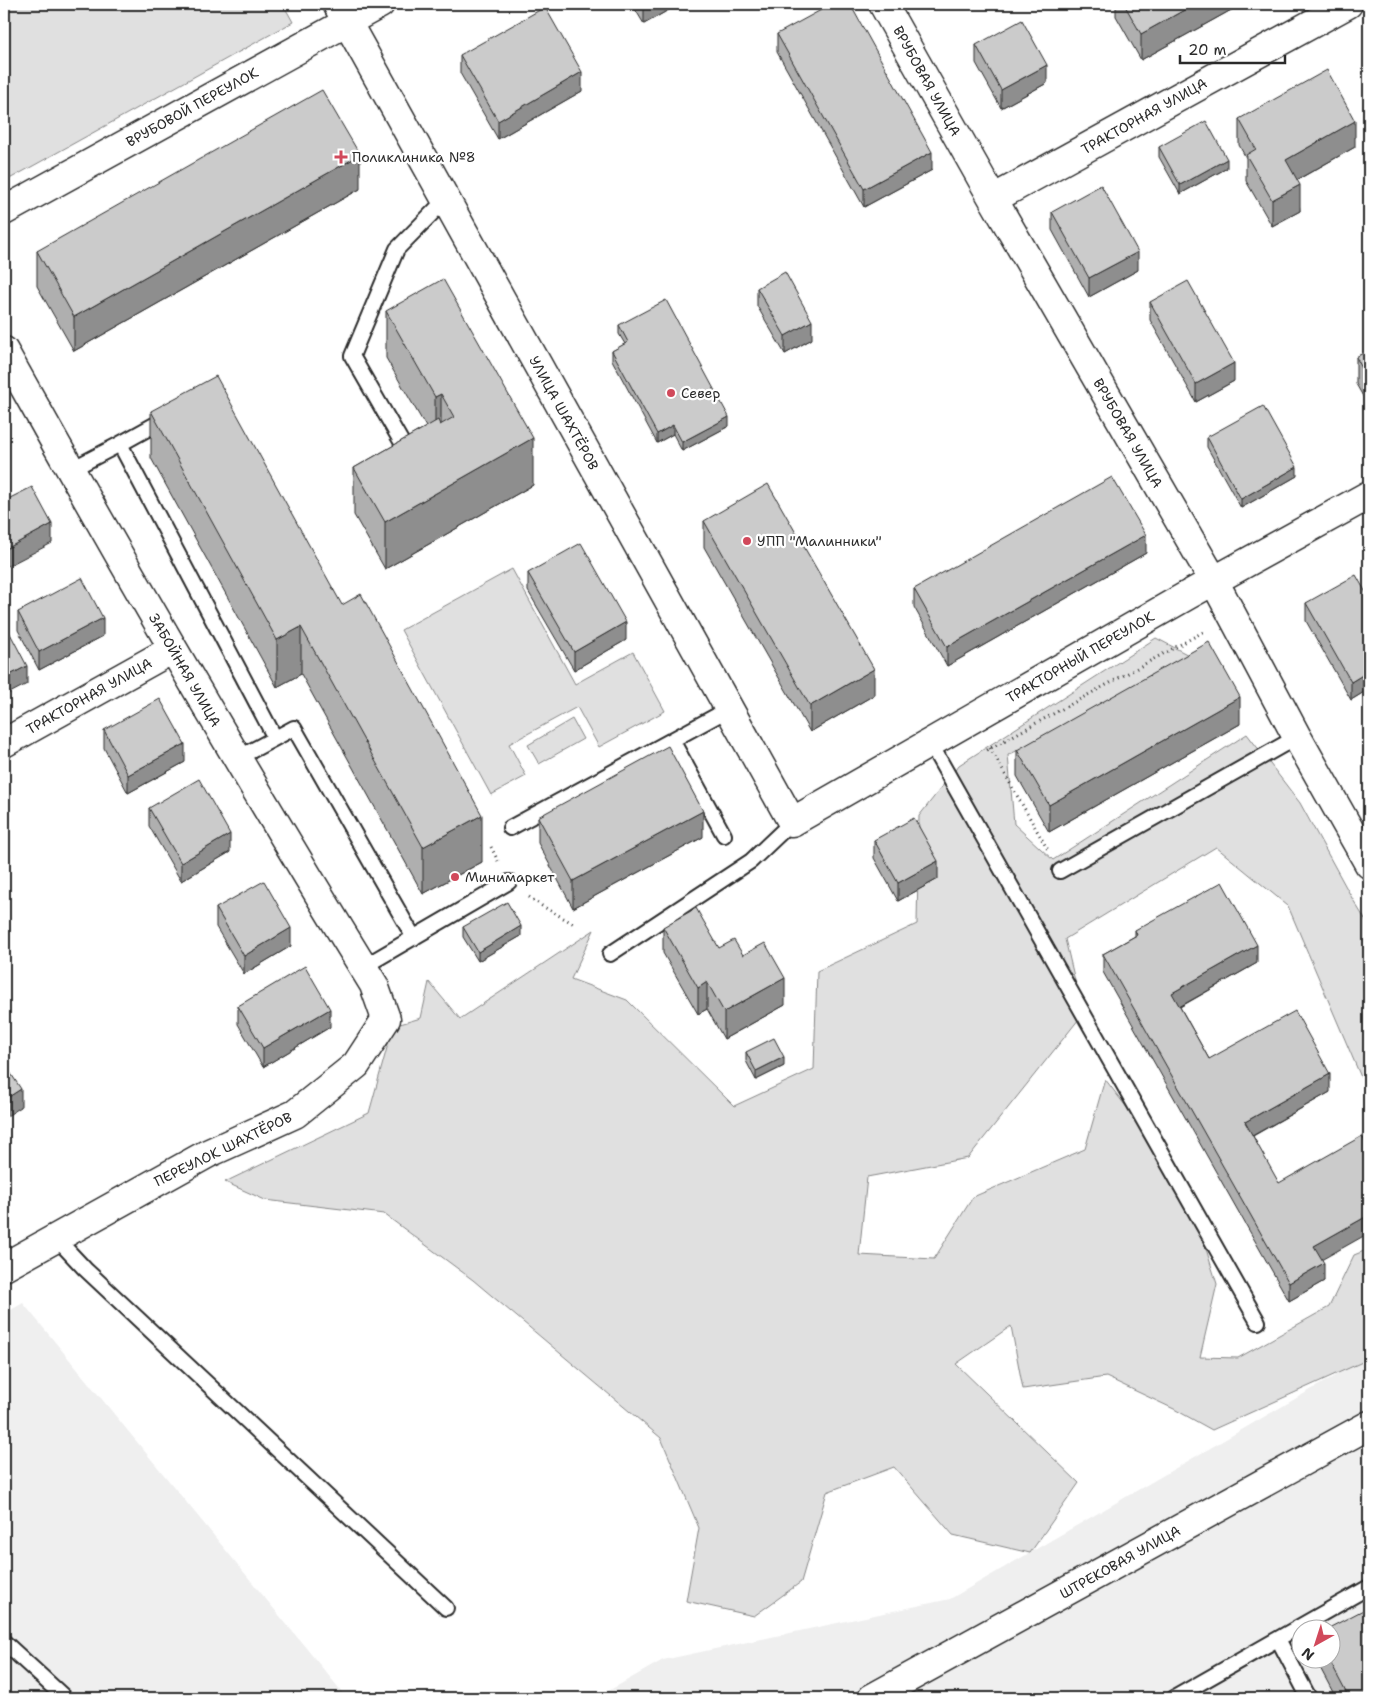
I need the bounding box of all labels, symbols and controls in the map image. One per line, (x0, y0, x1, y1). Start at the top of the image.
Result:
street label: ВРУБОВАЯ УЛИЦА (889, 23, 965, 139)
scale bar (1180, 32, 1286, 64)
text: 20 m (1188, 40, 1227, 60)
street label: ВРУБОВОЙ ПЕРЕУЛОК (123, 63, 261, 151)
street label: ТРАКТОРНАЯ УЛИЦА (1078, 74, 1210, 158)
place label: Поликлиника №8 (352, 148, 476, 166)
marker: Поликлиника №8 (334, 150, 348, 164)
street label: УЛИЦА ШАХТЁРОВ (525, 353, 603, 473)
street label: ВРУБОВАЯ УЛИЦА (1089, 375, 1167, 491)
place label: Север (681, 384, 720, 402)
marker: Север (665, 387, 677, 399)
place label: УПП "Малинники" (757, 532, 882, 550)
marker: УПП "Малинники" (741, 535, 753, 547)
street label: ТРАКТОРНЫЙ ПЕРЕУЛОК (1003, 607, 1157, 707)
street label: ЗАБОЙНАЯ УЛИЦА (145, 610, 225, 730)
street label: ТРАКТОРНАЯ УЛИЦА (23, 654, 155, 738)
place label: Минимаркет (465, 868, 555, 886)
marker: Минимаркет (449, 871, 461, 883)
street label: ПЕРЕУЛОК ШАХТЁРОВ (151, 1108, 295, 1190)
street label: ШТРЕКОВАЯ УЛИЦА (1056, 1521, 1184, 1603)
north arrow (1290, 1620, 1340, 1670)
text: N (1298, 1644, 1318, 1665)

